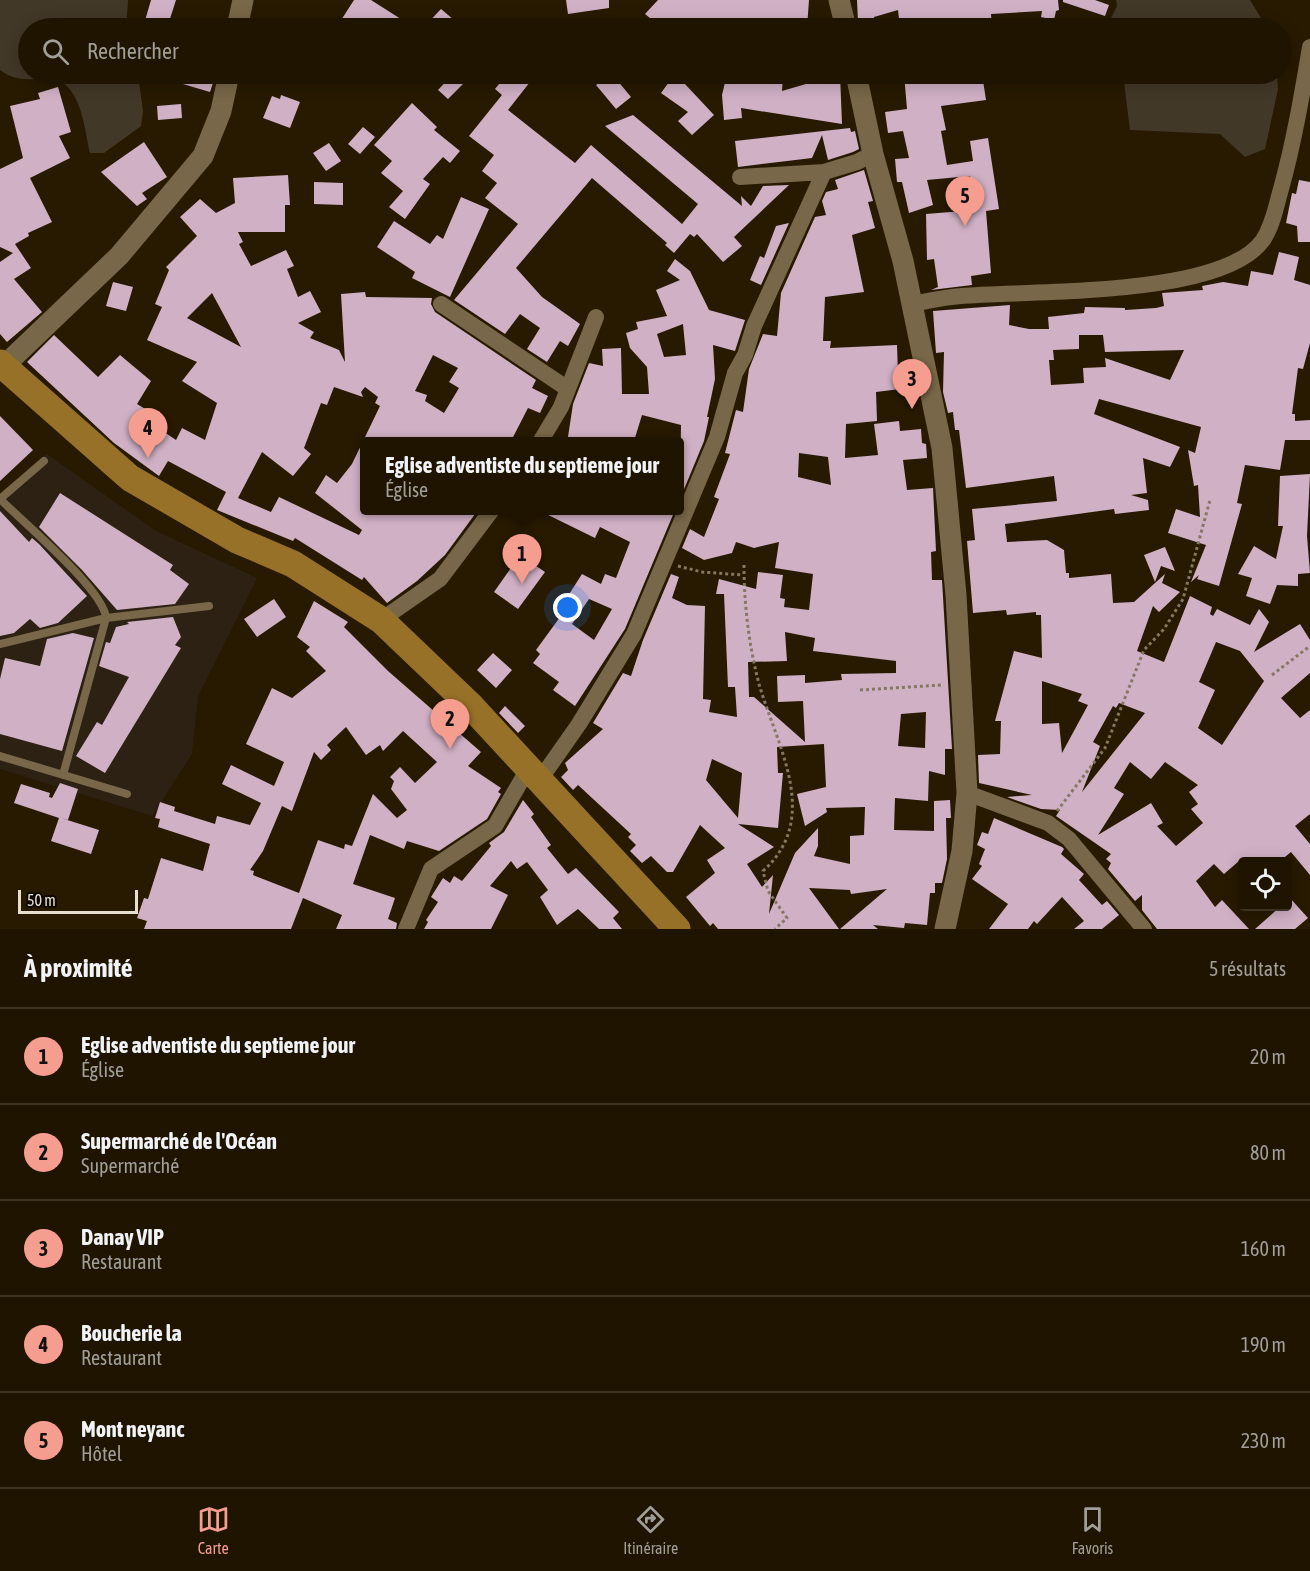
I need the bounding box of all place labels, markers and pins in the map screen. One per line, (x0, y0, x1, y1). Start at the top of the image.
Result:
pin: 5 (946, 176, 984, 226)
pin: 3 (892, 360, 932, 409)
pin: 4 (128, 408, 168, 458)
pin: 1 (502, 534, 542, 584)
pin: 2 (430, 700, 470, 749)

